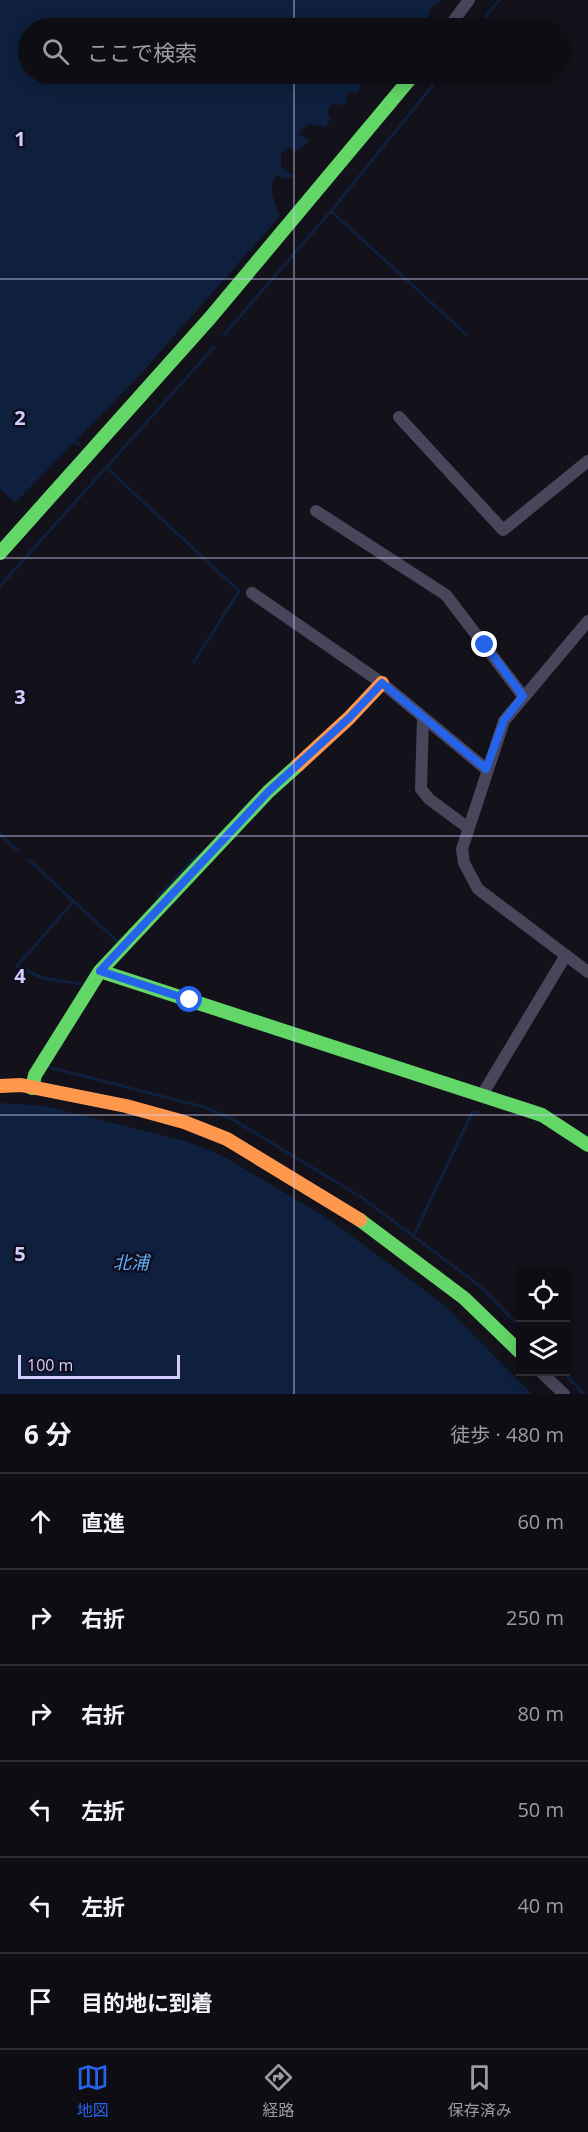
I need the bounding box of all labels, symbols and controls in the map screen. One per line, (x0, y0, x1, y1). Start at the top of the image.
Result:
search box (18, 18, 570, 84)
icon: search (39, 35, 72, 68)
text: ここで検索 (87, 37, 197, 67)
text: 1 (14, 125, 26, 152)
text: 2 (14, 404, 26, 431)
route end (471, 631, 497, 657)
text: 3 (14, 683, 26, 710)
text: 4 (14, 962, 26, 989)
route start (176, 986, 202, 1012)
text: 5 (14, 1240, 26, 1267)
water label: 北浦 (113, 1250, 152, 1274)
map controls (516, 1268, 570, 1376)
button: locate (516, 1268, 570, 1322)
button: layers (516, 1322, 570, 1376)
scale bar (18, 1352, 180, 1380)
text: 100 m (27, 1354, 73, 1376)
text: 6 分 (24, 1416, 72, 1452)
text: 徒歩 · 480 m (450, 1421, 564, 1448)
icon: ahead (24, 1505, 57, 1538)
text: 直進 (81, 1507, 125, 1537)
text: 60 m (517, 1508, 564, 1535)
icon: right (24, 1601, 57, 1634)
text: 右折 (81, 1603, 125, 1633)
text: 250 m (506, 1604, 564, 1631)
icon: right (24, 1697, 57, 1730)
text: 右折 (81, 1699, 125, 1729)
text: 80 m (517, 1700, 564, 1727)
icon: left (24, 1793, 57, 1826)
text: 左折 (81, 1795, 125, 1825)
text: 50 m (517, 1796, 564, 1823)
icon: left (24, 1889, 57, 1922)
text: 左折 (81, 1891, 125, 1921)
text: 40 m (517, 1892, 564, 1919)
icon: arrive (24, 1985, 57, 2018)
text: 目的地に到着 (81, 1987, 213, 2017)
tab: 地図 (76, 2061, 109, 2121)
tab: 経路 (262, 2061, 295, 2121)
tab: 保存済み (448, 2061, 512, 2121)

